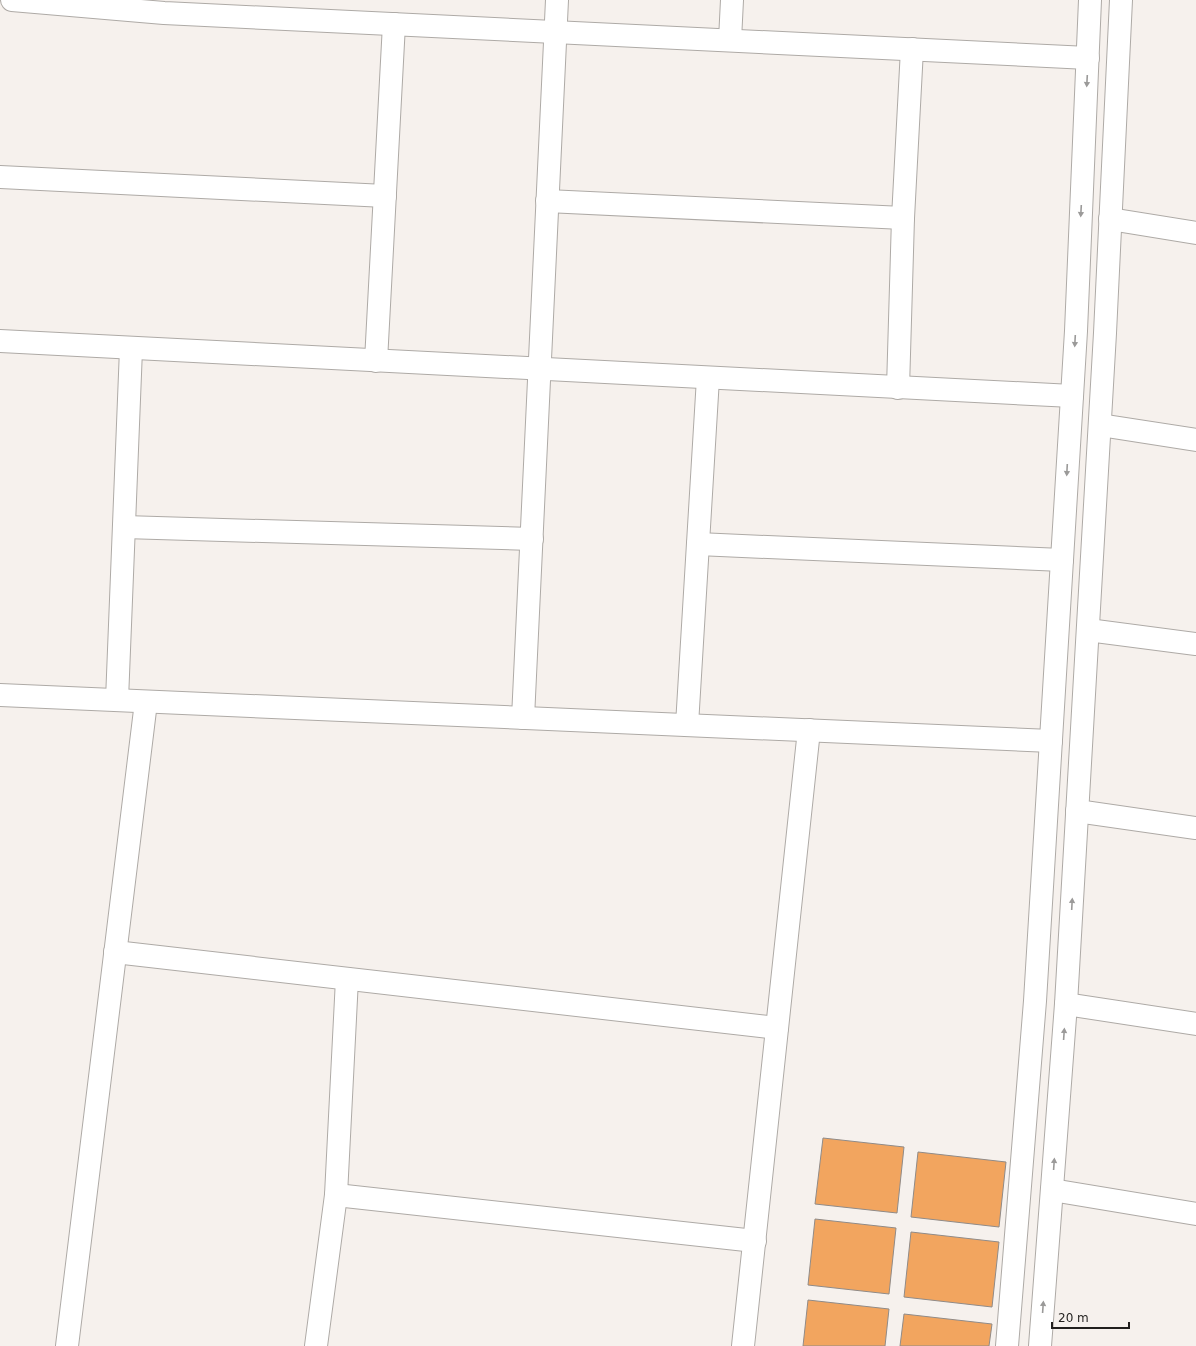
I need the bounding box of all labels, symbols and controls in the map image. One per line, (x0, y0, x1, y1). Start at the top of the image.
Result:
one-way arrow (1084, 75, 1090, 88)
one-way arrow (1078, 205, 1084, 218)
one-way arrow (1072, 335, 1079, 347)
one-way arrow (1064, 464, 1071, 476)
one-way arrow (1069, 897, 1075, 910)
one-way arrow (1060, 1028, 1067, 1040)
one-way arrow (1050, 1158, 1057, 1170)
one-way arrow (1039, 1301, 1046, 1313)
scale bar (1052, 1304, 1129, 1330)
text: 20 m (1058, 1311, 1089, 1325)

